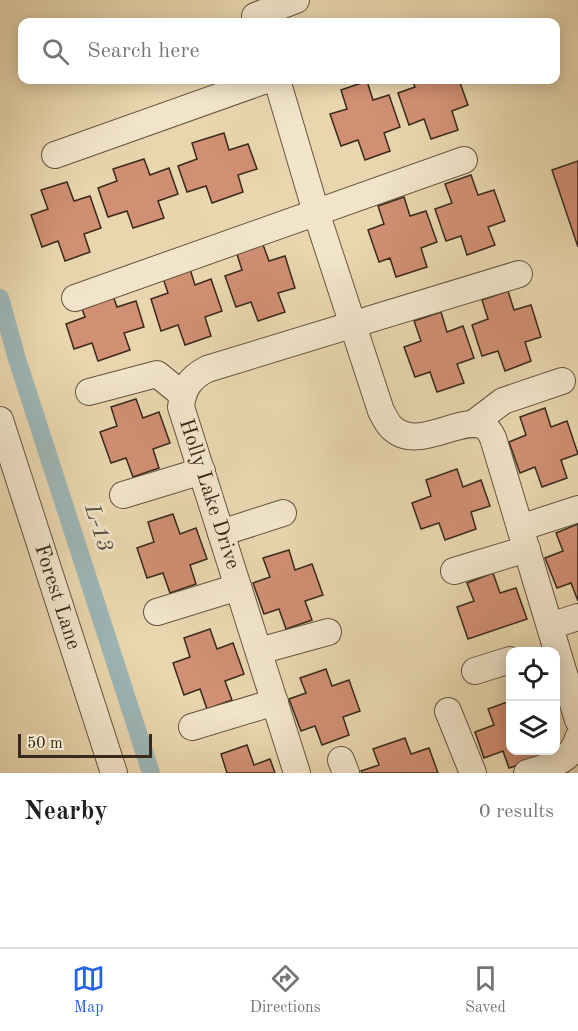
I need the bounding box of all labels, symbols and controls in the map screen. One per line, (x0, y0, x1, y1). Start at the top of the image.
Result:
search box (18, 18, 560, 84)
icon: search (39, 35, 72, 68)
text: Search here (87, 40, 200, 62)
street label: Holly Lake Drive (175, 416, 243, 572)
water label: L-13 (80, 501, 116, 555)
street label: Forest Lane (30, 542, 84, 652)
map controls (506, 647, 560, 755)
button: locate (506, 647, 560, 701)
button: layers (506, 701, 560, 755)
scale bar (18, 731, 152, 758)
text: 50 m (27, 736, 63, 752)
text: Nearby (24, 799, 108, 825)
text: 0 results (479, 802, 554, 822)
tab: Map (72, 962, 105, 1018)
tab: Directions (250, 962, 321, 1018)
tab: Saved (465, 962, 506, 1018)

